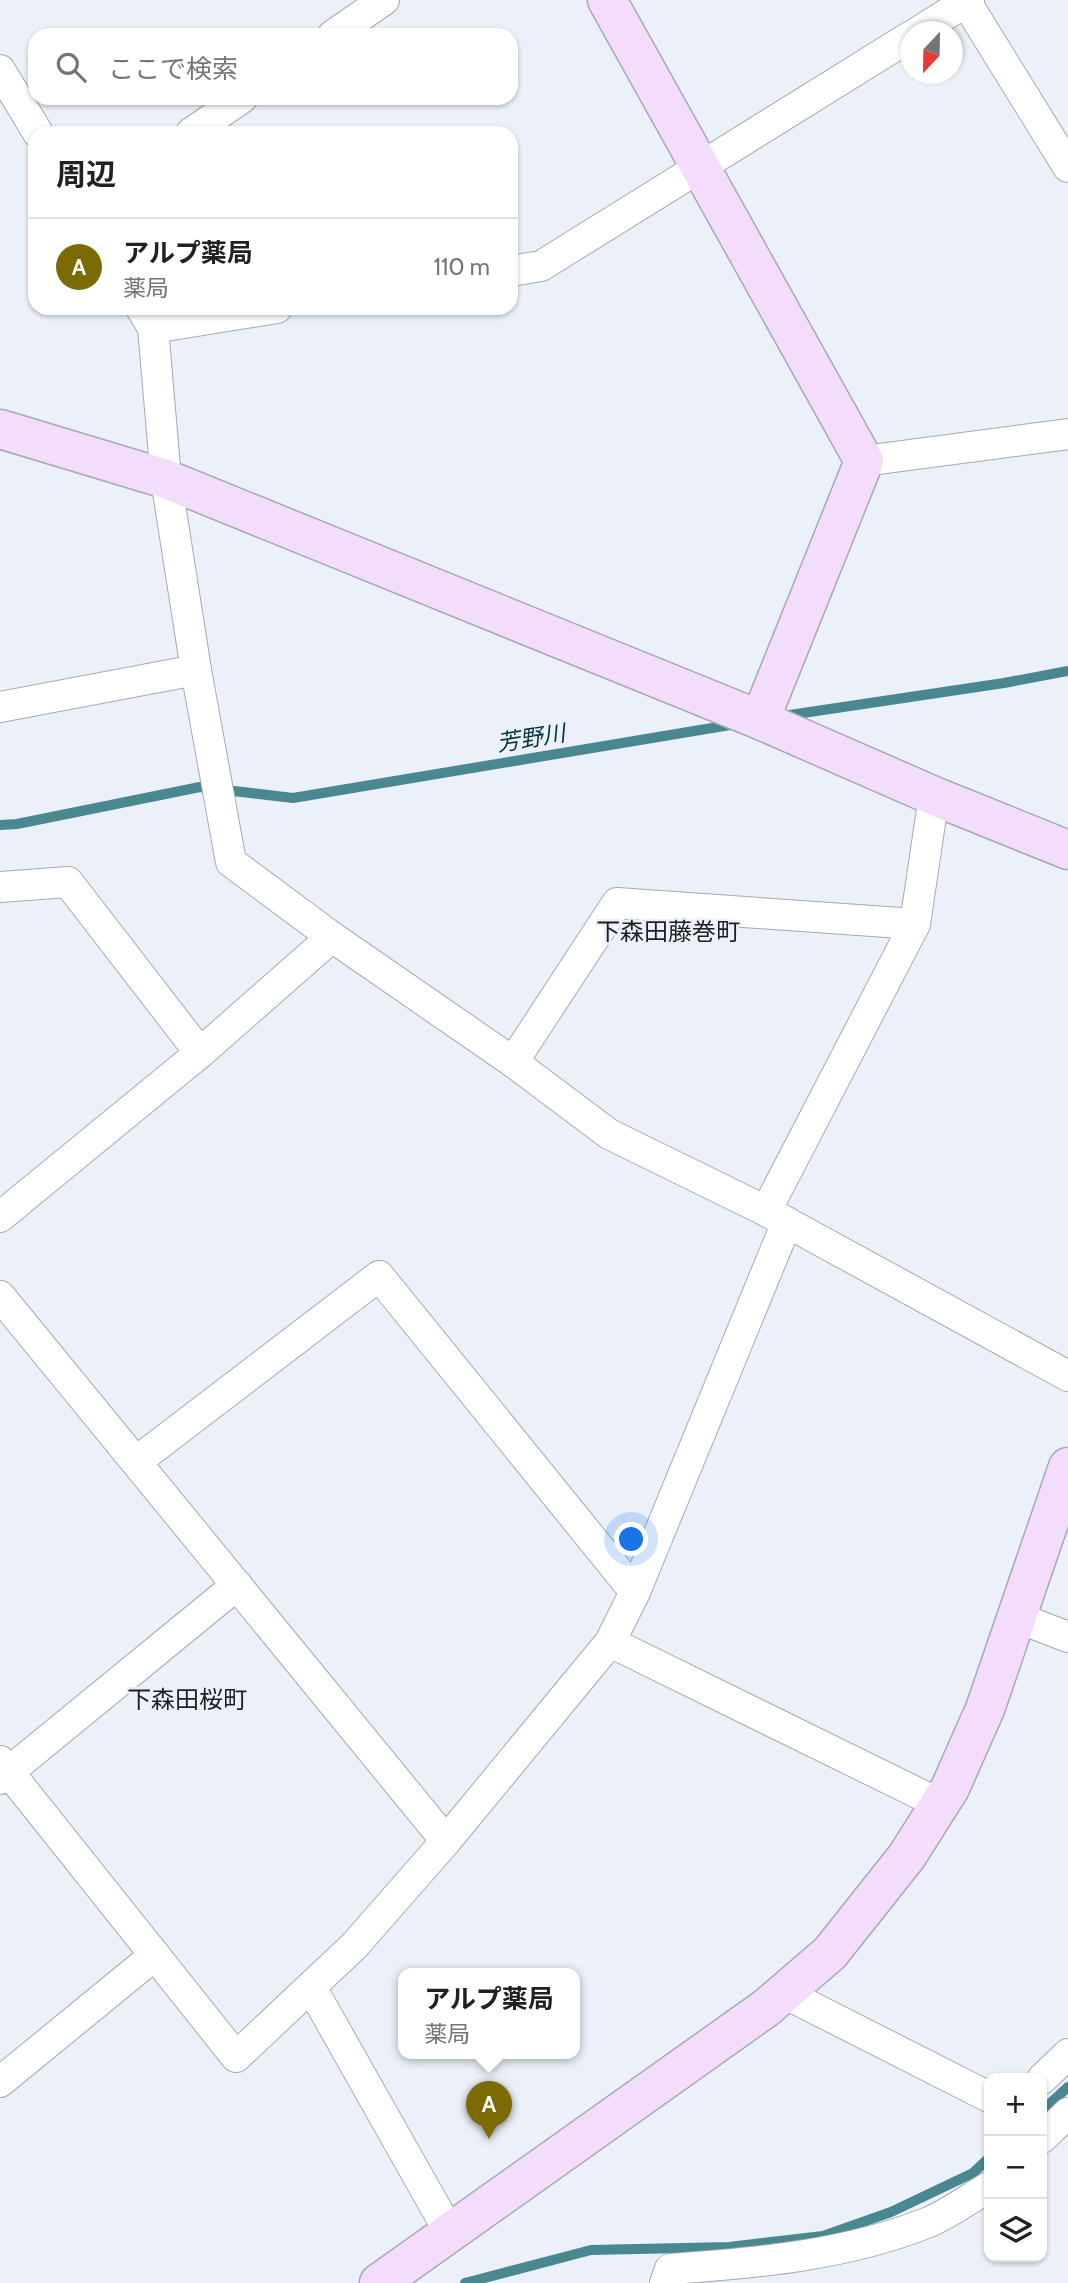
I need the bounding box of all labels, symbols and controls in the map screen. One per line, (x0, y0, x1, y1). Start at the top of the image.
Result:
north arrow (900, 21, 963, 84)
search box (28, 28, 518, 105)
icon: search (52, 48, 90, 86)
text: ここで検索 (108, 53, 238, 85)
text: 周辺 (56, 156, 116, 193)
text: アルプ薬局 (123, 237, 253, 269)
text: A (72, 253, 86, 281)
text: 110 m (434, 253, 490, 281)
text: 薬局 (123, 274, 169, 302)
water label: 芳野川 (495, 718, 570, 757)
district label: 下森田藤巻町 (596, 917, 740, 946)
your location (614, 1522, 648, 1556)
district label: 下森田桜町 (127, 1685, 247, 1714)
popup (398, 1968, 580, 2059)
text: アルプ薬局 (424, 1983, 554, 2015)
text: 薬局 (424, 2020, 470, 2048)
map controls (984, 2073, 1047, 2262)
button: + (984, 2073, 1047, 2136)
pin: A (466, 2081, 512, 2139)
button: − (984, 2136, 1047, 2199)
button: layers (984, 2199, 1047, 2262)

